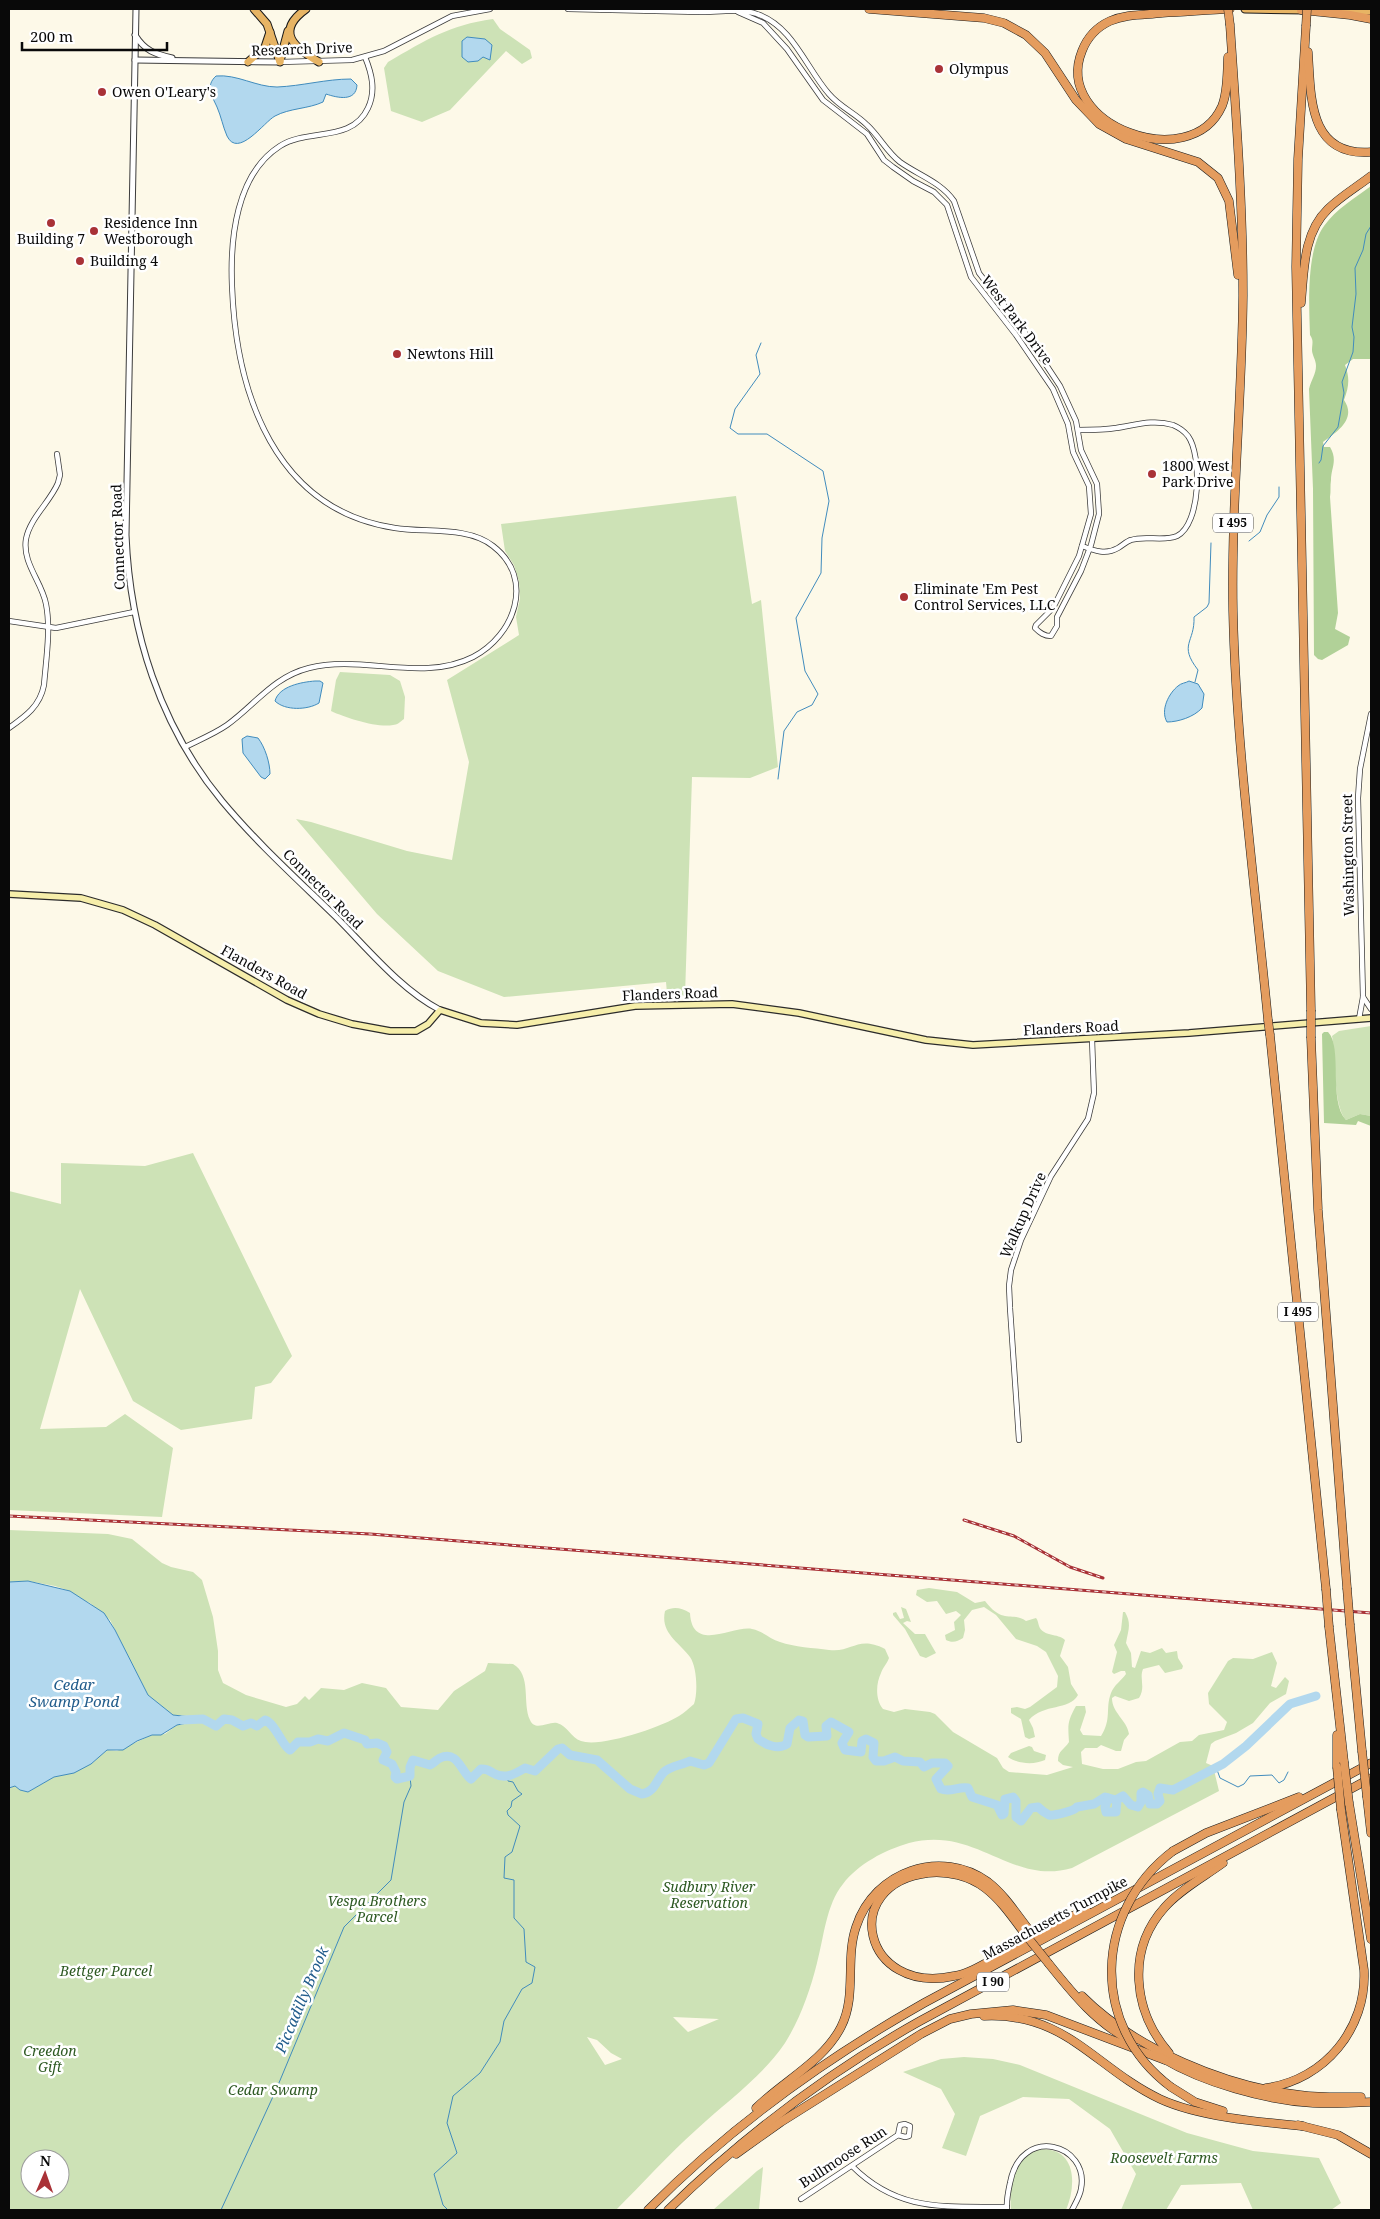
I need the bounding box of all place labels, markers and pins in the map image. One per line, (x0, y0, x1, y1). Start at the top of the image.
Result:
place label: Olympus (949, 59, 1009, 78)
marker: Olympus (933, 63, 945, 75)
place label: Owen O'Leary's (112, 82, 216, 101)
marker: Owen O'Leary's (96, 86, 108, 98)
place label: Residence Inn Westborough (104, 213, 198, 248)
marker: Building 7 (45, 217, 57, 229)
marker: Residence Inn Westborough (88, 225, 100, 237)
place label: Building 7 (17, 229, 85, 248)
place label: Building 4 (90, 251, 158, 270)
marker: Building 4 (74, 255, 86, 267)
place label: Newtons Hill (407, 344, 494, 363)
marker: Newtons Hill (391, 348, 403, 360)
place label: 1800 West Park Drive (1162, 456, 1234, 491)
marker: 1800 West Park Drive (1146, 468, 1158, 480)
place label: Eliminate 'Em Pest Control Services, LLC (914, 579, 1056, 614)
marker: Eliminate 'Em Pest Control Services, LLC (898, 591, 910, 603)

